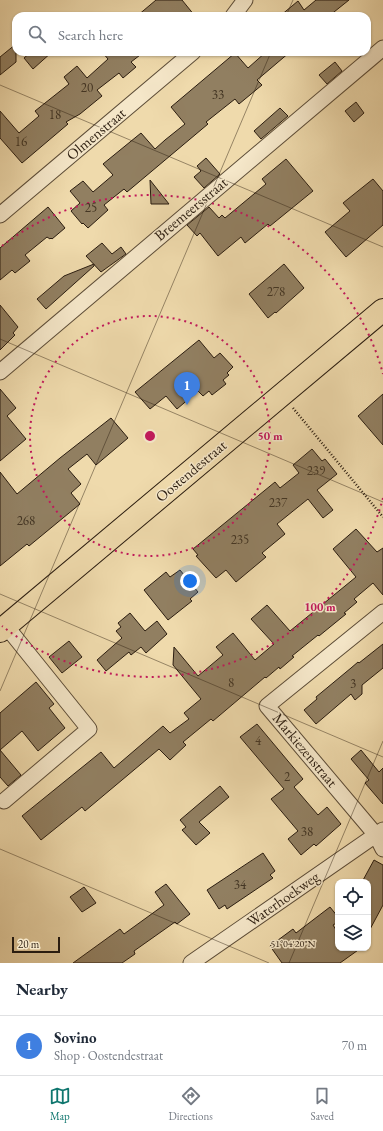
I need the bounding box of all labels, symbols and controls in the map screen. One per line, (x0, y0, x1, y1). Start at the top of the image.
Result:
search box (12, 12, 371, 56)
icon: search (26, 23, 48, 45)
text: Search here (58, 25, 123, 44)
house number: 20 (81, 79, 93, 96)
house number: 33 (212, 86, 224, 103)
street label: Olmenstraat (62, 103, 129, 164)
house number: 18 (49, 106, 61, 123)
house number: 16 (15, 133, 27, 150)
street label: Breemeersstraat (150, 172, 231, 245)
house number: 25 (85, 199, 97, 216)
house number: 278 (267, 283, 285, 300)
pin: 1 (174, 372, 200, 405)
text: 50 m (257, 428, 283, 444)
centre of rings (143, 429, 157, 443)
street label: Oostendestraat (151, 435, 230, 506)
house number: 239 (307, 462, 326, 479)
house number: 237 (269, 494, 288, 511)
house number: 268 (17, 512, 35, 529)
house number: 235 (231, 531, 249, 548)
your location (180, 571, 200, 591)
text: 100 m (304, 599, 336, 615)
house number: 8 (228, 674, 234, 691)
house number: 3 (350, 675, 356, 692)
street label: Markiezenstraat (269, 709, 342, 791)
house number: 4 (255, 732, 262, 749)
house number: 2 (284, 768, 291, 785)
house number: 38 (301, 823, 313, 840)
street label: Waterhoekweg (243, 866, 323, 930)
house number: 34 (234, 876, 247, 893)
map controls (335, 879, 371, 951)
button: locate (335, 879, 371, 915)
button: layers (335, 915, 371, 951)
scale bar (12, 935, 60, 954)
text: 20 m (18, 937, 39, 951)
text: 51°04'20"N (271, 937, 316, 950)
text: Nearby (16, 978, 68, 1000)
text: Sovino (54, 1028, 97, 1047)
text: 1 (26, 1037, 32, 1054)
text: 70 m (342, 1037, 367, 1054)
text: Shop · Oostendestraat (54, 1047, 163, 1064)
tab: Map (49, 1085, 71, 1123)
tab: Directions (169, 1085, 213, 1123)
tab: Saved (311, 1085, 334, 1123)

